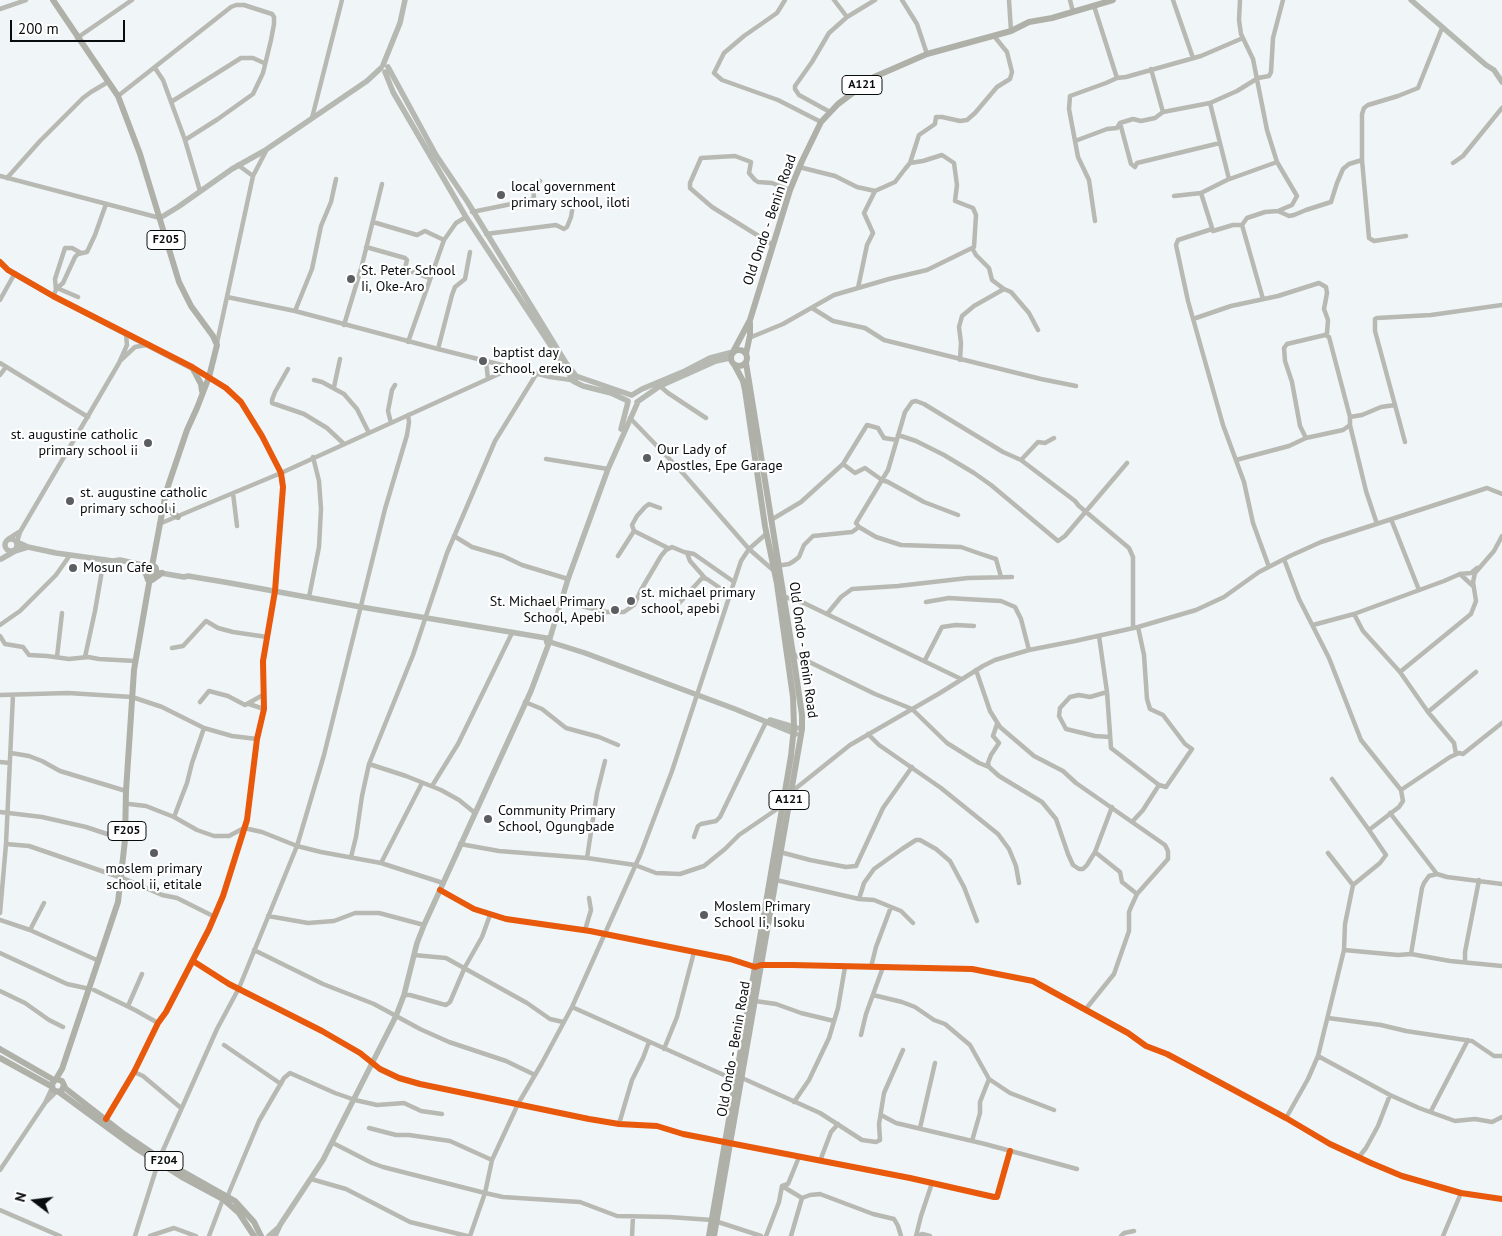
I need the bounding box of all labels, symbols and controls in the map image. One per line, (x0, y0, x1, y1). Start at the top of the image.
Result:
scale bar (12, 10, 128, 42)
text: 200 m (18, 19, 59, 38)
road number: A121 (842, 76, 882, 94)
street label: Old Ondo - Benin Road (740, 152, 800, 288)
place label: local government primary school, iloti (511, 179, 630, 212)
marker: local government primary school, iloti (495, 189, 507, 201)
road number: F205 (147, 230, 185, 250)
place label: St. Peter School Ii, Oke-Aro (361, 263, 455, 296)
marker: St. Peter School Ii, Oke-Aro (345, 273, 357, 285)
place label: baptist day school, ereko (493, 345, 572, 378)
marker: baptist day school, ereko (477, 355, 489, 367)
place label: st. augustine catholic primary school ii (11, 427, 138, 460)
marker: st. augustine catholic primary school ii (142, 437, 154, 449)
place label: Our Lady of Apostles, Epe Garage (657, 442, 783, 474)
marker: Our Lady of Apostles, Epe Garage (641, 452, 653, 464)
place label: st. augustine catholic primary school i (80, 485, 207, 518)
marker: st. augustine catholic primary school i (64, 495, 76, 507)
place label: Mosun Cafe (83, 560, 153, 576)
marker: Mosun Cafe (67, 562, 79, 574)
street label: Old Ondo - Benin Road (785, 581, 821, 719)
place label: st. michael primary school, apebi (641, 585, 755, 618)
place label: St. Michael Primary School, Apebi (490, 594, 605, 626)
marker: st. michael primary school, apebi (625, 595, 637, 607)
marker: St. Michael Primary School, Apebi (609, 604, 621, 616)
road number: A121 (769, 790, 809, 810)
place label: Community Primary School, Ogungbade (498, 803, 615, 836)
marker: Community Primary School, Ogungbade (482, 813, 494, 825)
road number: F205 (108, 821, 146, 840)
marker: moslem primary school ii, etitale (148, 847, 160, 859)
place label: moslem primary school ii, etitale (106, 861, 202, 894)
place label: Moslem Primary School Ii, Isoku (714, 899, 810, 932)
marker: Moslem Primary School Ii, Isoku (698, 909, 710, 921)
street label: Old Ondo - Benin Road (714, 980, 754, 1118)
road number: F204 (145, 1152, 183, 1170)
north arrow (10, 1176, 60, 1226)
text: N (11, 1190, 30, 1204)

